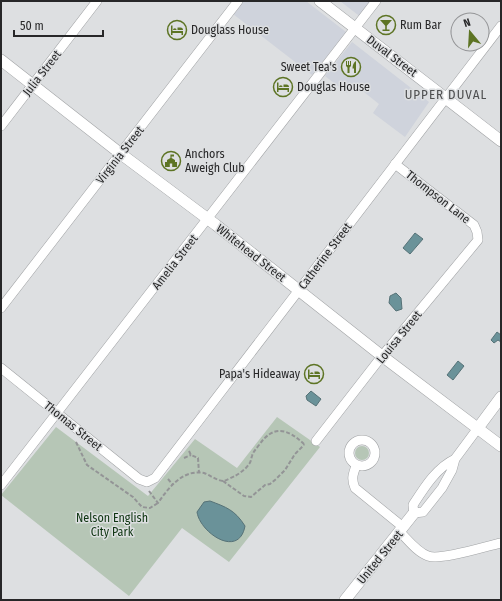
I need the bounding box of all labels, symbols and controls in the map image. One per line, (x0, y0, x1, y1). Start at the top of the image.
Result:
scale bar (14, 12, 103, 38)
north arrow (450, 12, 490, 52)
bar icon: Rum Bar (375, 14, 397, 36)
text: N (462, 16, 472, 30)
place label: Rum Bar (400, 18, 442, 32)
text: 50 m (20, 19, 44, 33)
hotel icon: Douglass House (166, 19, 188, 41)
place label: Douglass House (191, 23, 269, 37)
street label: Duval Street (364, 32, 420, 80)
street label: Julia Street (20, 47, 64, 99)
restaurant icon: Sweet Tea's (340, 56, 362, 78)
place label: Sweet Tea's (281, 60, 337, 74)
hotel icon: Douglas House (272, 76, 294, 98)
place label: Douglas House (297, 80, 370, 94)
district label: UPPER DUVAL (405, 87, 487, 102)
street label: Virginia Street (93, 123, 147, 187)
place label: Anchors Aweigh Club (185, 147, 245, 175)
public building icon: Anchors Aweigh Club (160, 150, 182, 172)
street label: Thompson Lane (403, 168, 473, 226)
street label: Catherine Street (295, 220, 355, 292)
street label: Whitehead Street (213, 221, 289, 285)
street label: Amelia Street (149, 232, 201, 292)
street label: Louisa Street (373, 308, 425, 366)
hotel icon: Papa's Hideaway (303, 363, 325, 385)
place label: Papa's Hideaway (219, 367, 301, 381)
street label: Thomas Street (41, 398, 105, 454)
park label: Nelson English City Park (76, 511, 148, 539)
street label: United Street (354, 527, 406, 587)

